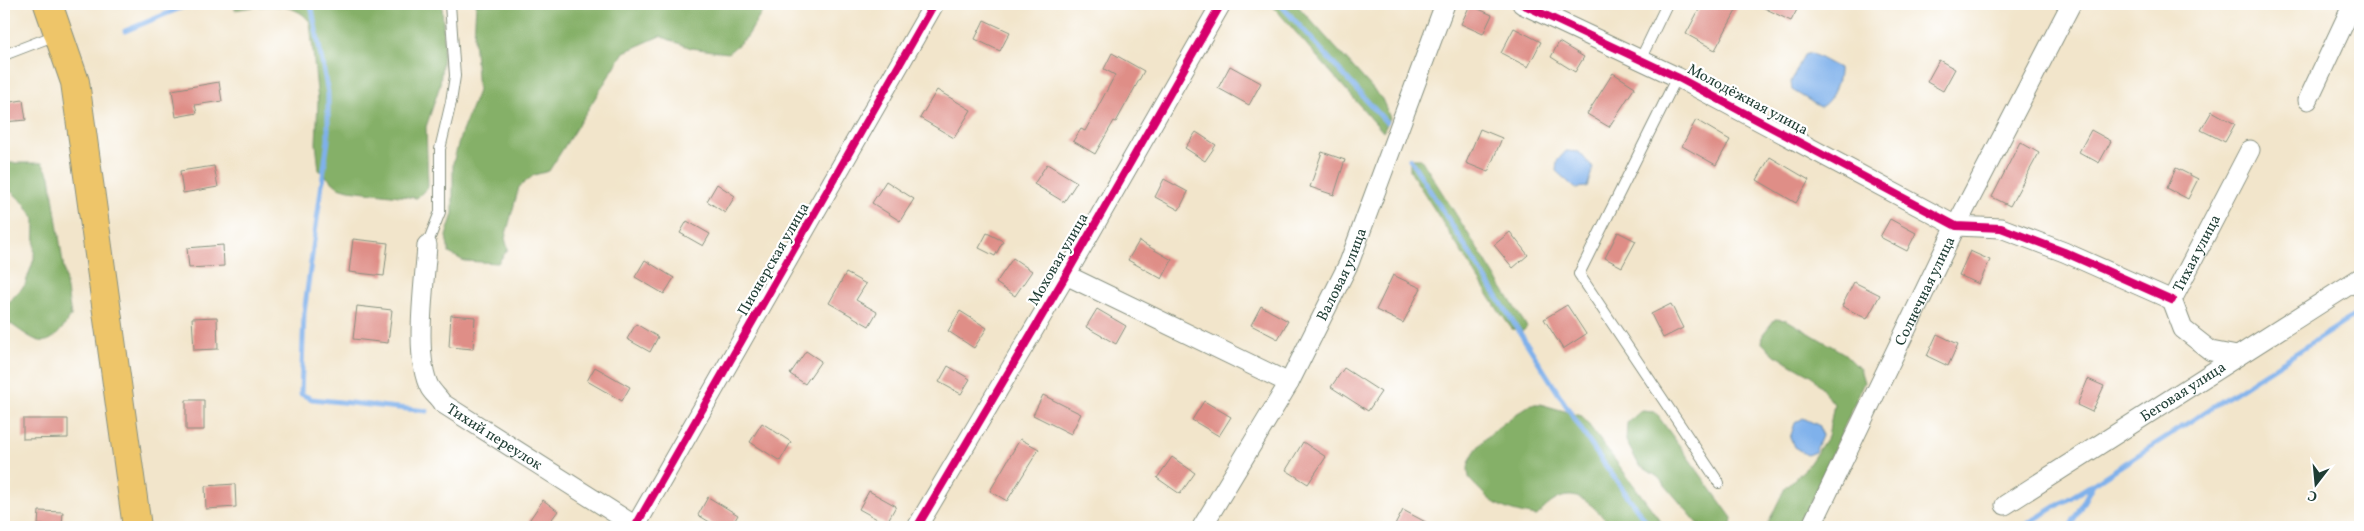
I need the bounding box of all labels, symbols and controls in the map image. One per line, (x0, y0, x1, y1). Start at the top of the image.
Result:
street label: Молодёжная улица (1683, 60, 1811, 141)
street label: Пионерская улица (733, 199, 815, 320)
street label: Моховая улица (1024, 209, 1094, 310)
street label: Тихая улица (2169, 211, 2227, 296)
street label: Валовая улица (1313, 225, 1373, 325)
street label: Солнечная улица (1891, 233, 1961, 350)
street label: Беговая улица (2137, 357, 2231, 428)
street label: Тихий переулок (442, 399, 546, 476)
north arrow (2292, 458, 2342, 508)
text: С (2306, 485, 2320, 505)

